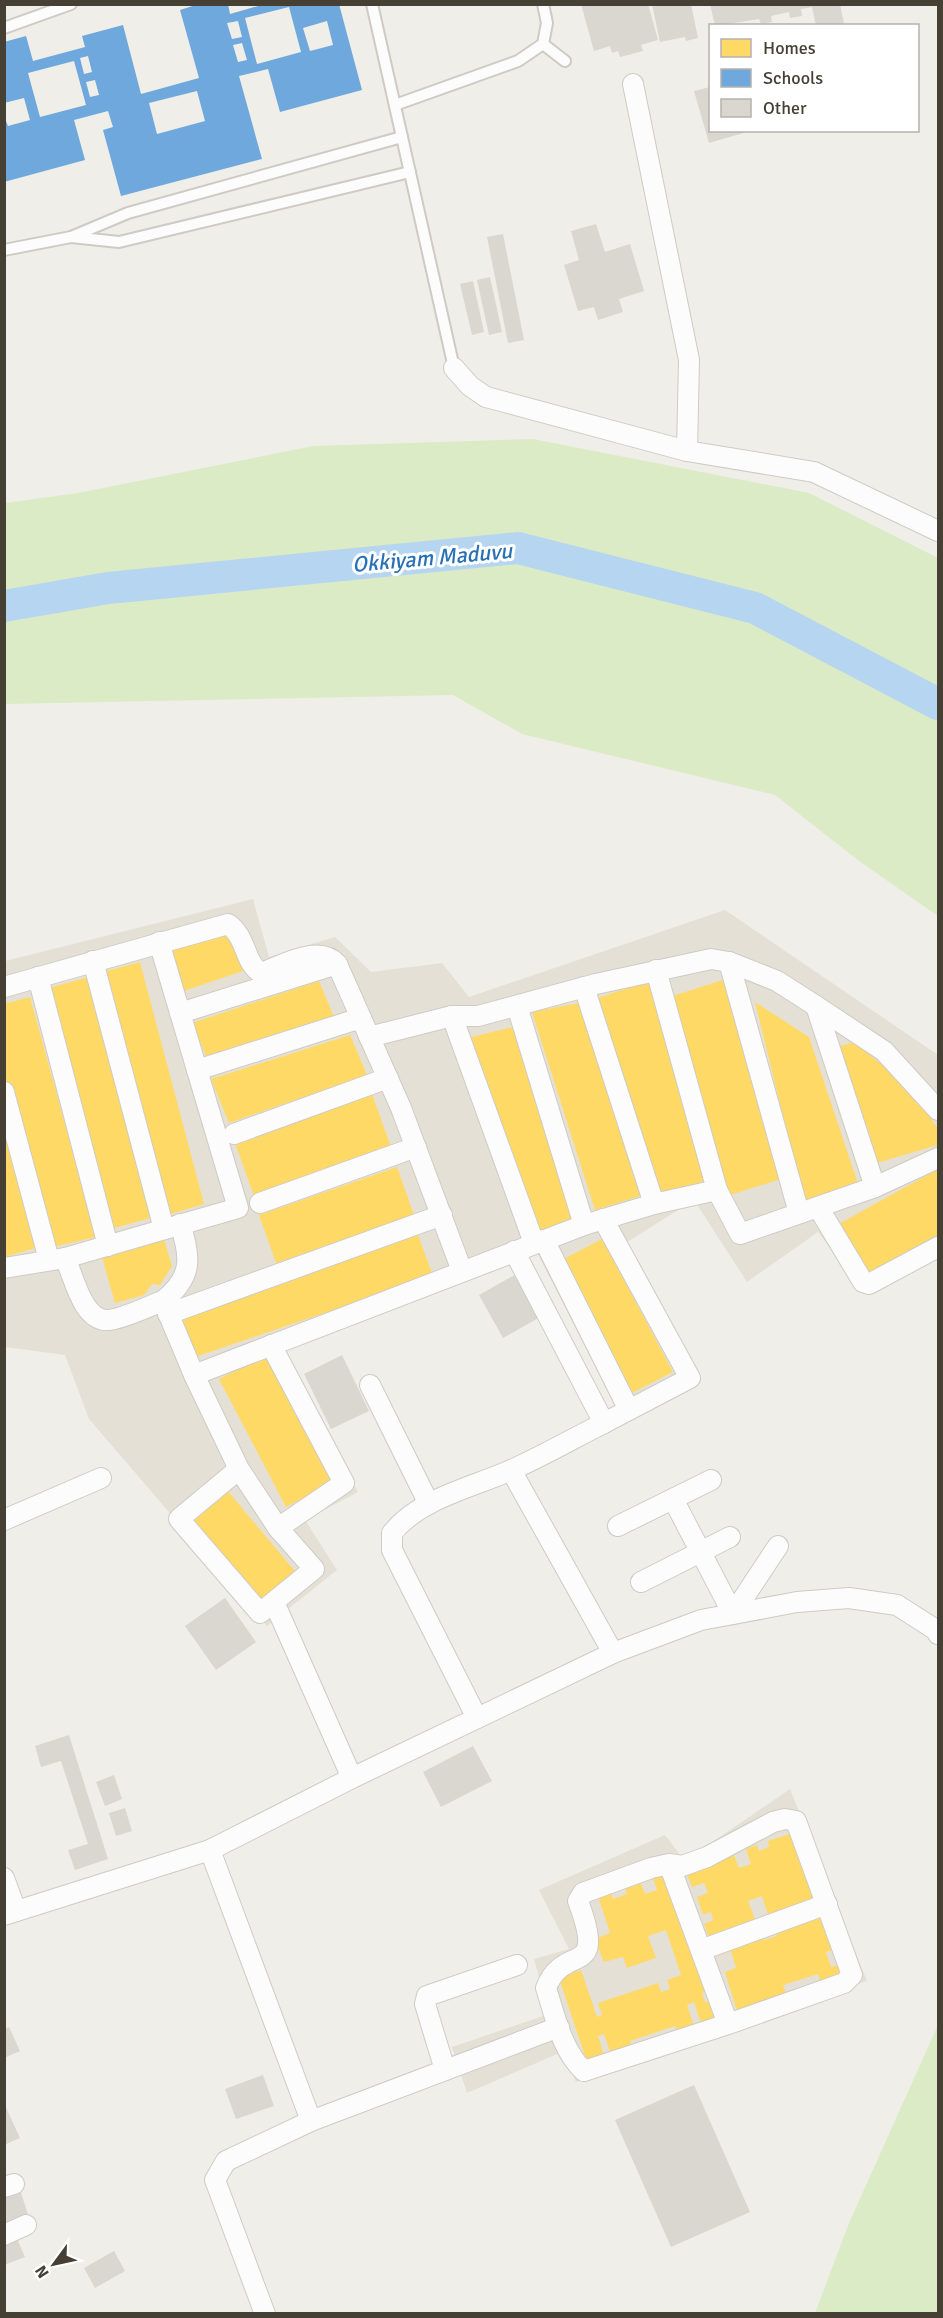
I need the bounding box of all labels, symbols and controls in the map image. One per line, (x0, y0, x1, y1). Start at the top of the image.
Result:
legend (709, 24, 919, 132)
text: Homes (763, 37, 816, 59)
text: Schools (763, 67, 823, 89)
text: Other (763, 97, 807, 119)
water label: Okkiyam Maduvu (351, 537, 515, 578)
north arrow (24, 2234, 84, 2294)
text: N (31, 2262, 54, 2282)

